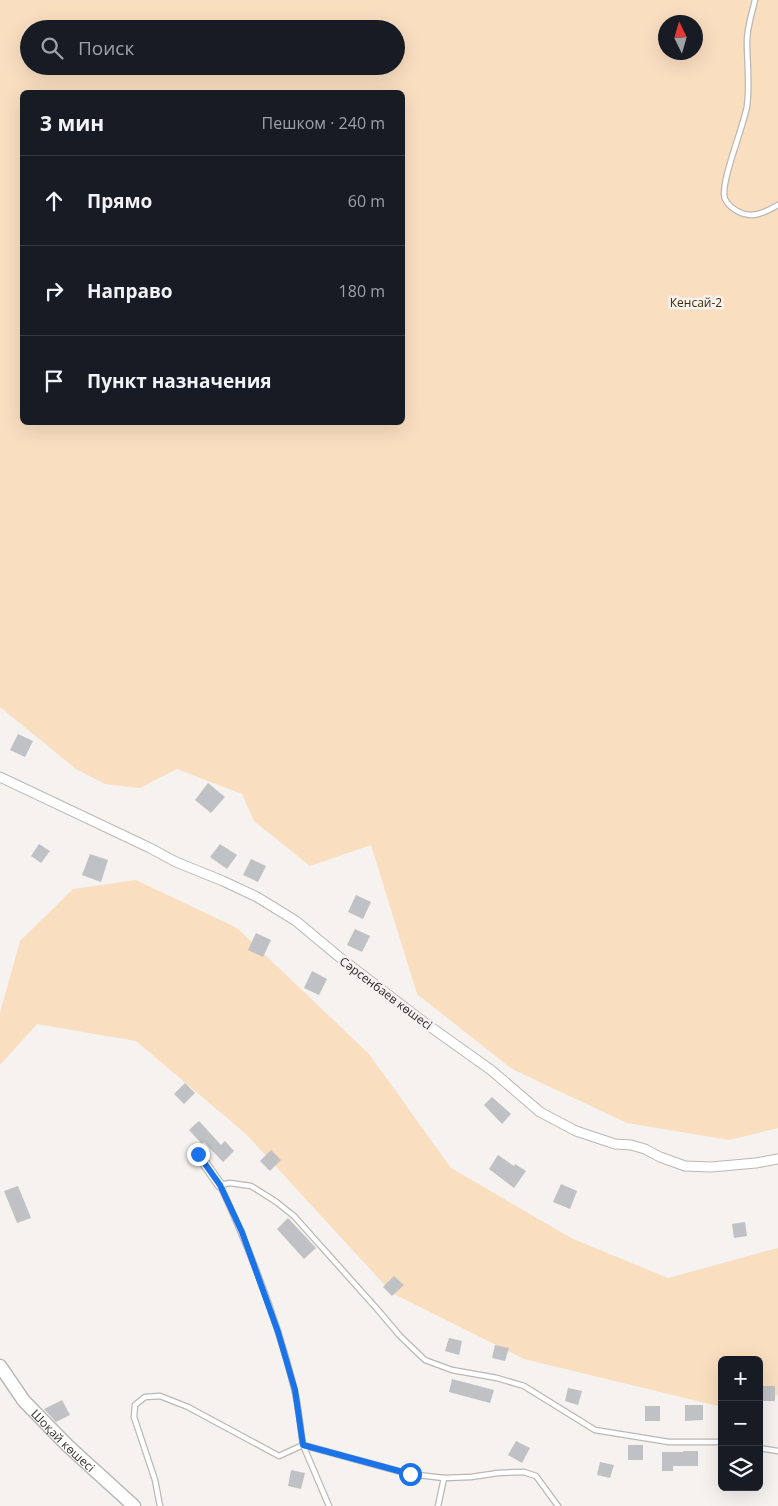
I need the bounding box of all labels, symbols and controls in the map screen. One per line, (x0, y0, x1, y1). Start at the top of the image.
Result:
north arrow (658, 15, 703, 60)
search box (20, 20, 405, 75)
icon: search (38, 34, 66, 62)
text: Поиск (78, 35, 134, 61)
text: 3 мин (40, 109, 104, 137)
text: Пешком · 240 m (262, 112, 385, 134)
icon: ahead (40, 187, 68, 215)
text: Прямо (87, 188, 152, 214)
text: 60 m (348, 190, 385, 212)
icon: right (40, 277, 68, 305)
text: Направо (87, 278, 173, 304)
text: 180 m (339, 280, 385, 302)
park label: Кенсай-2 (670, 294, 722, 311)
icon: arrive (40, 367, 68, 395)
text: Пункт назначения (87, 368, 272, 394)
street label: Сәрсенбаев көшесі (336, 953, 436, 1033)
route end (187, 1143, 210, 1166)
map controls (718, 1356, 763, 1491)
button: + (718, 1356, 763, 1401)
button: − (718, 1401, 763, 1446)
street label: Шоқай көшесі (28, 1405, 99, 1475)
button: layers (718, 1446, 763, 1491)
route start (399, 1463, 422, 1486)

